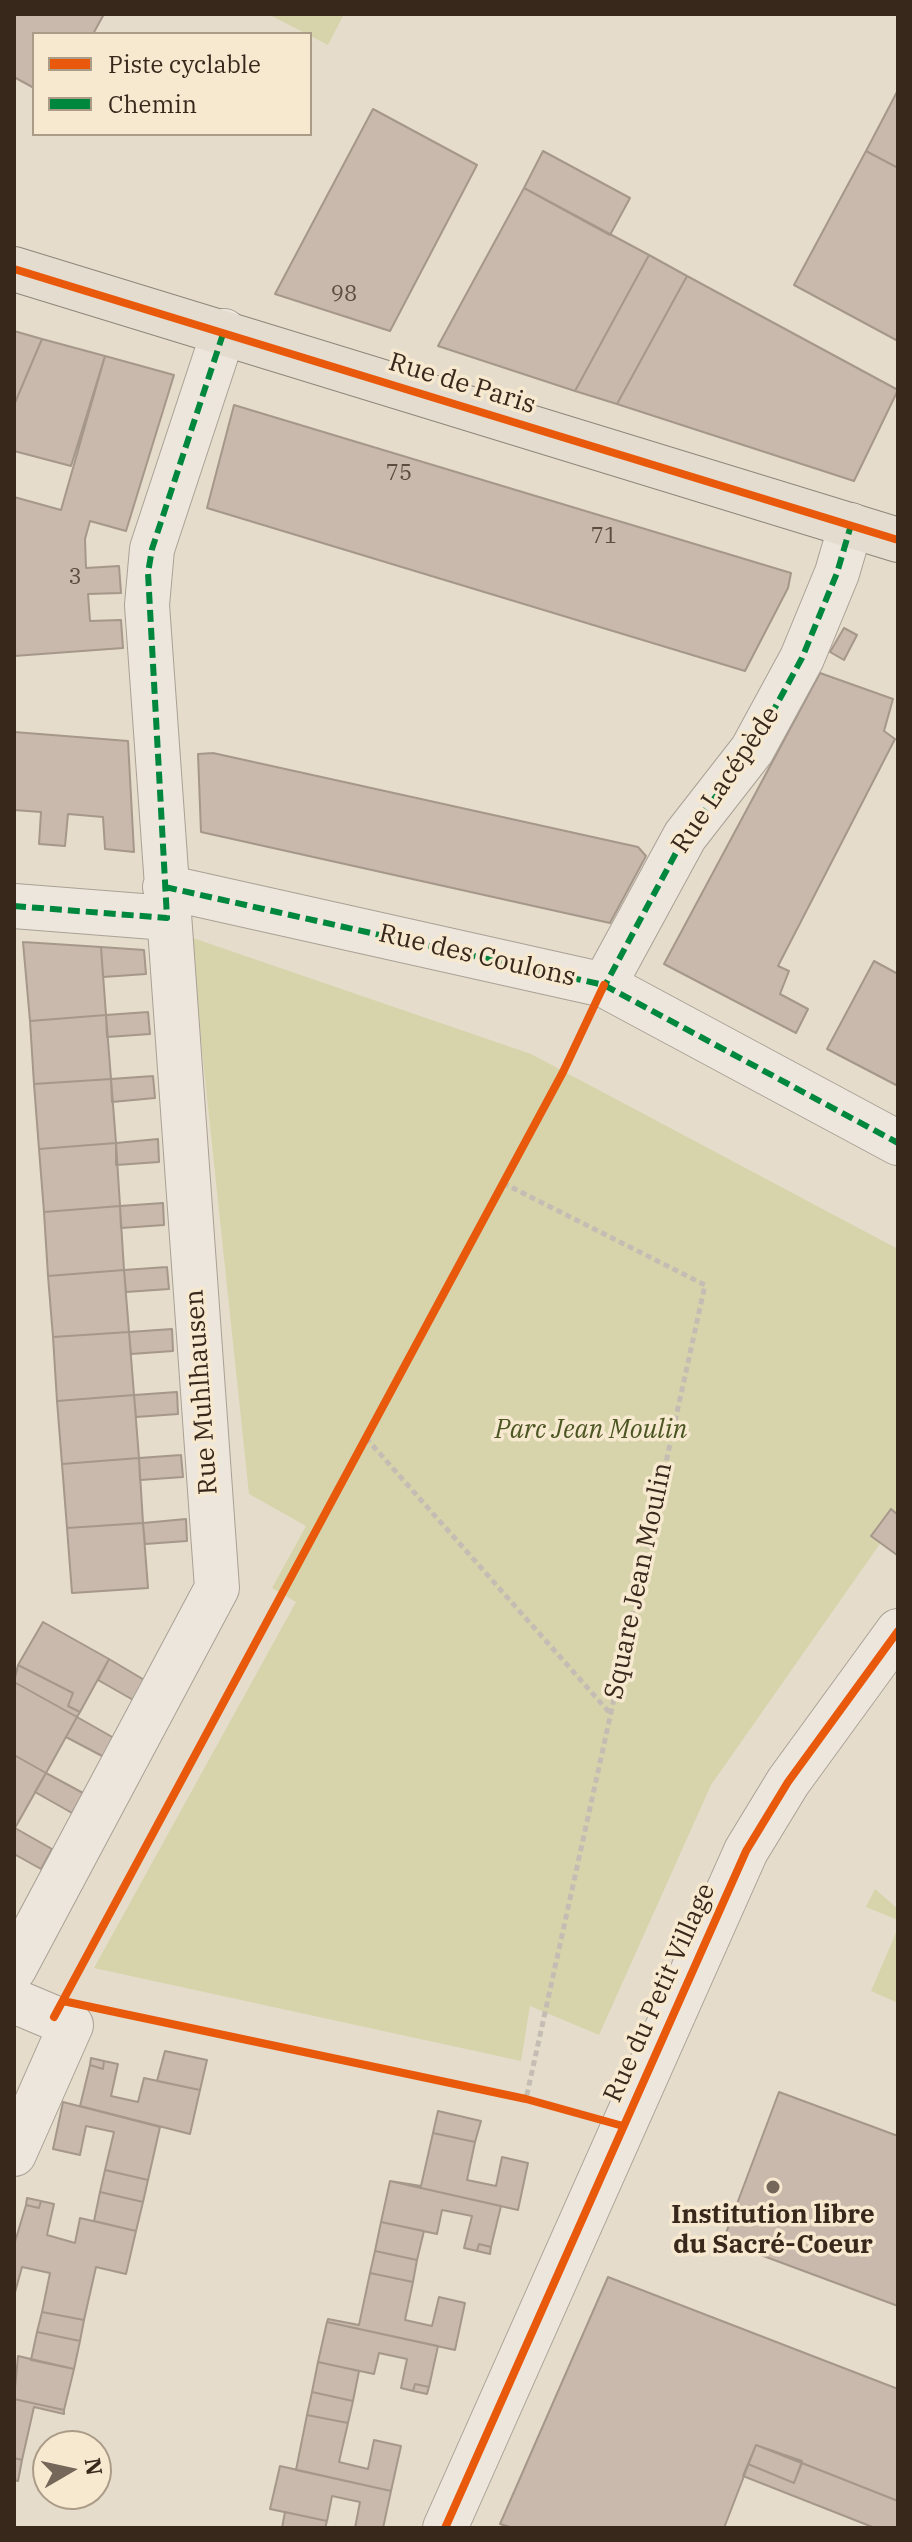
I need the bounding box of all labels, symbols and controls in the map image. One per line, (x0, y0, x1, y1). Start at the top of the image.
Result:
legend (32, 32, 312, 136)
text: Piste cyclable (108, 48, 261, 80)
text: Chemin (108, 88, 197, 120)
house number: 98 (331, 282, 357, 308)
street label: Rue de Paris (385, 347, 539, 421)
house number: 75 (386, 461, 412, 487)
house number: 71 (591, 524, 617, 550)
house number: 3 (68, 565, 82, 591)
street label: Rue Lacépède (665, 701, 787, 859)
street label: Rue des Coulons (376, 918, 578, 994)
street label: Rue Muhlhausen (179, 1288, 225, 1496)
park label: Parc Jean Moulin (495, 1414, 687, 1446)
street label: Square Jean Moulin (599, 1460, 679, 1702)
street label: Rue du Petit Village (598, 1879, 722, 2107)
marker: Institution libre du Sacré-Coeur (764, 2178, 782, 2196)
place label: Institution libre du Sacré-Coeur (671, 2199, 875, 2260)
north arrow (32, 2430, 112, 2510)
text: N (79, 2456, 110, 2477)

